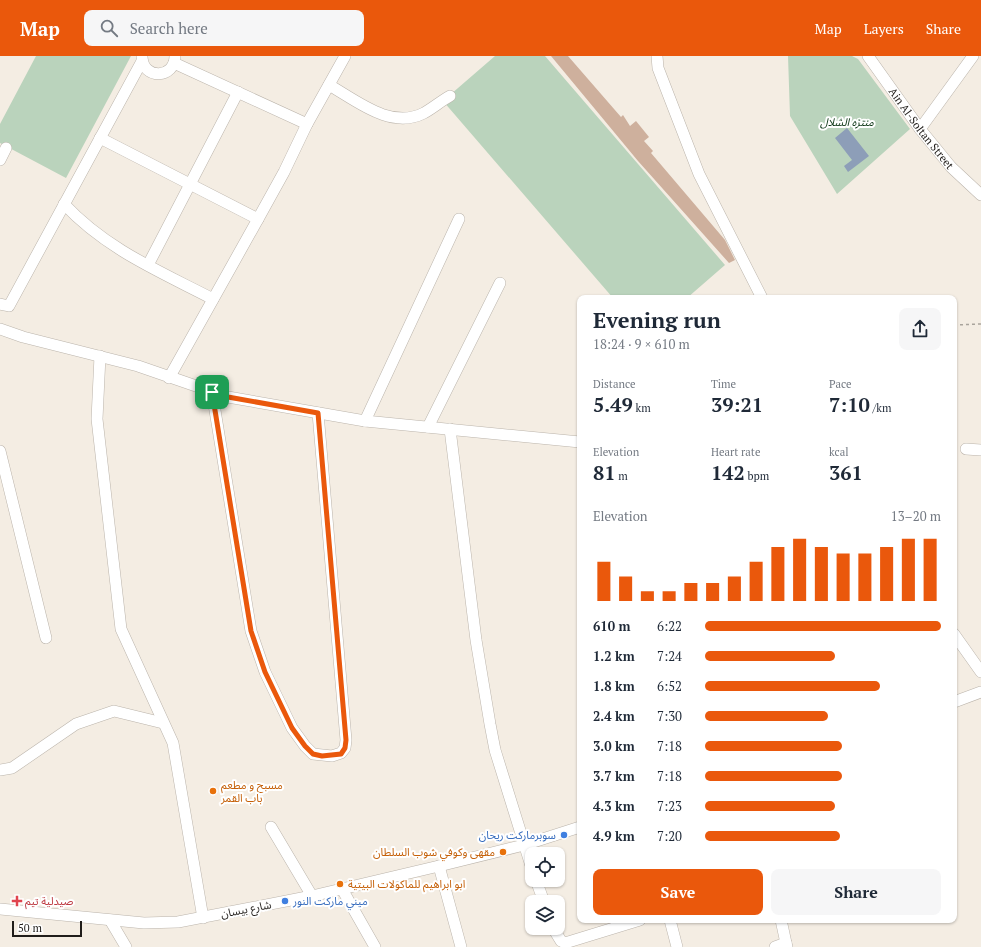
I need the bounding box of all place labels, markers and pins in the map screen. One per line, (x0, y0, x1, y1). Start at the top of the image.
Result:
pin (195, 375, 229, 409)
place label: مسبح و مطعم باب القمر (220, 778, 283, 805)
marker: مسبح و مطعم باب القمر (208, 786, 218, 796)
place label: سوبرماركت ريحان (479, 828, 556, 842)
marker: سوبرماركت ريحان (559, 830, 569, 840)
place label: مقهى وكوفي شوب السلطان (373, 845, 495, 862)
marker: مقهى وكوفي شوب السلطان (498, 847, 508, 857)
place label: ابو ابراهيم للماكولات البيتية (348, 877, 465, 893)
marker: ابو ابراهيم للماكولات البيتية (335, 879, 345, 889)
place label: صيدلية تيم (25, 894, 74, 910)
place label: ميني ماركت النور (292, 894, 368, 911)
marker: صيدلية تيم (12, 896, 22, 906)
marker: ميني ماركت النور (280, 896, 290, 906)

